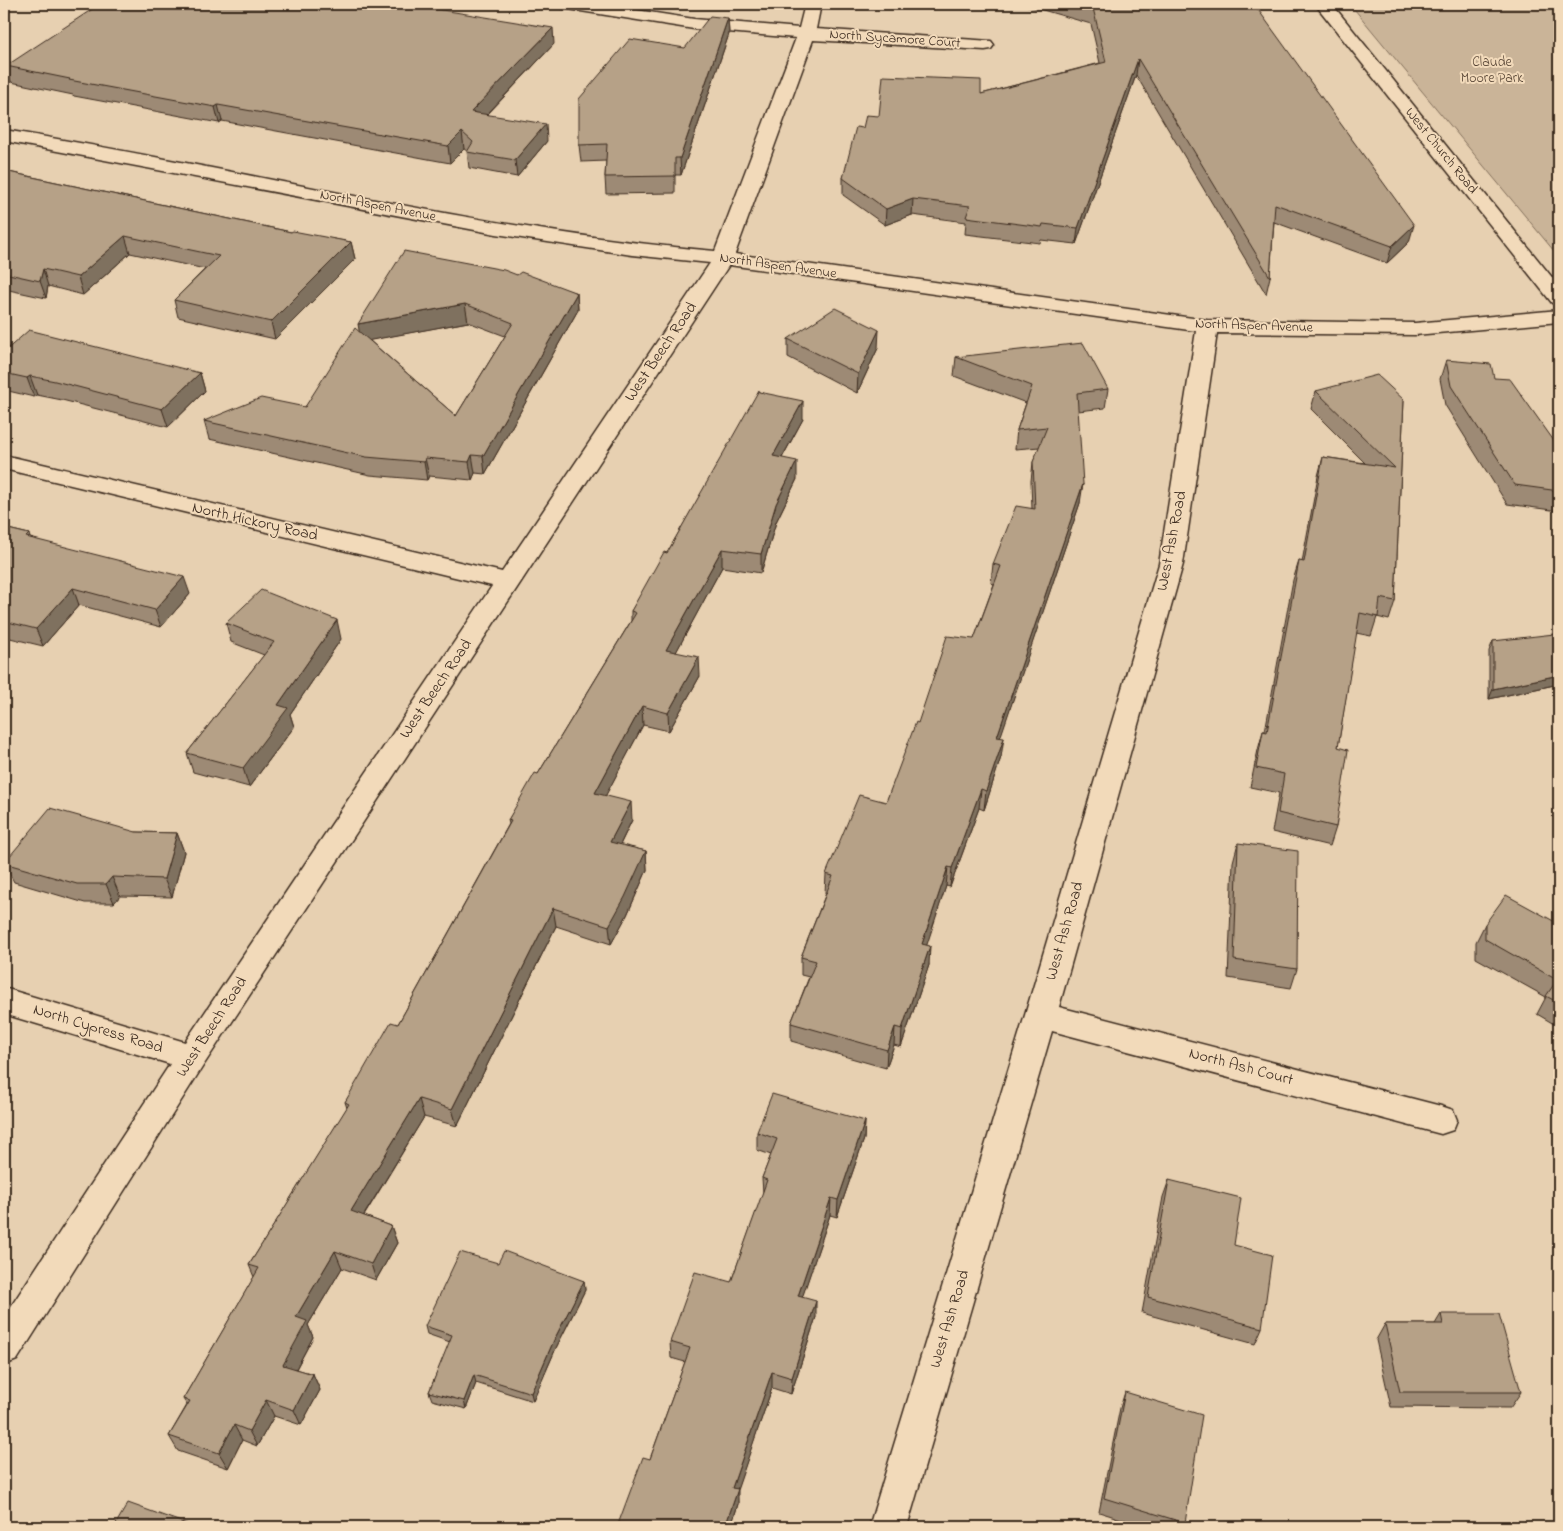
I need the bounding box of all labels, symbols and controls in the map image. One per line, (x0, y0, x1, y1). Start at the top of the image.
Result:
street label: North Sycamore Court (829, 24, 961, 55)
park label: Claude Moore Park (1461, 52, 1524, 89)
street label: West Church Road (1400, 103, 1483, 199)
street label: North Aspen Avenue (318, 184, 439, 228)
street label: North Aspen Avenue (718, 247, 839, 285)
street label: West Beech Road (619, 297, 703, 407)
street label: North Aspen Avenue (1195, 313, 1314, 339)
street label: West Ash Road (1151, 489, 1193, 593)
street label: North Hickory Road (190, 496, 320, 548)
street label: West Beech Road (394, 634, 478, 744)
street label: West Ash Road (1039, 879, 1091, 983)
street label: West Beech Road (170, 972, 254, 1082)
street label: North Cypress Road (30, 998, 166, 1060)
street label: North Ash Court (1186, 1042, 1296, 1093)
street label: West Ash Road (924, 1267, 976, 1371)

